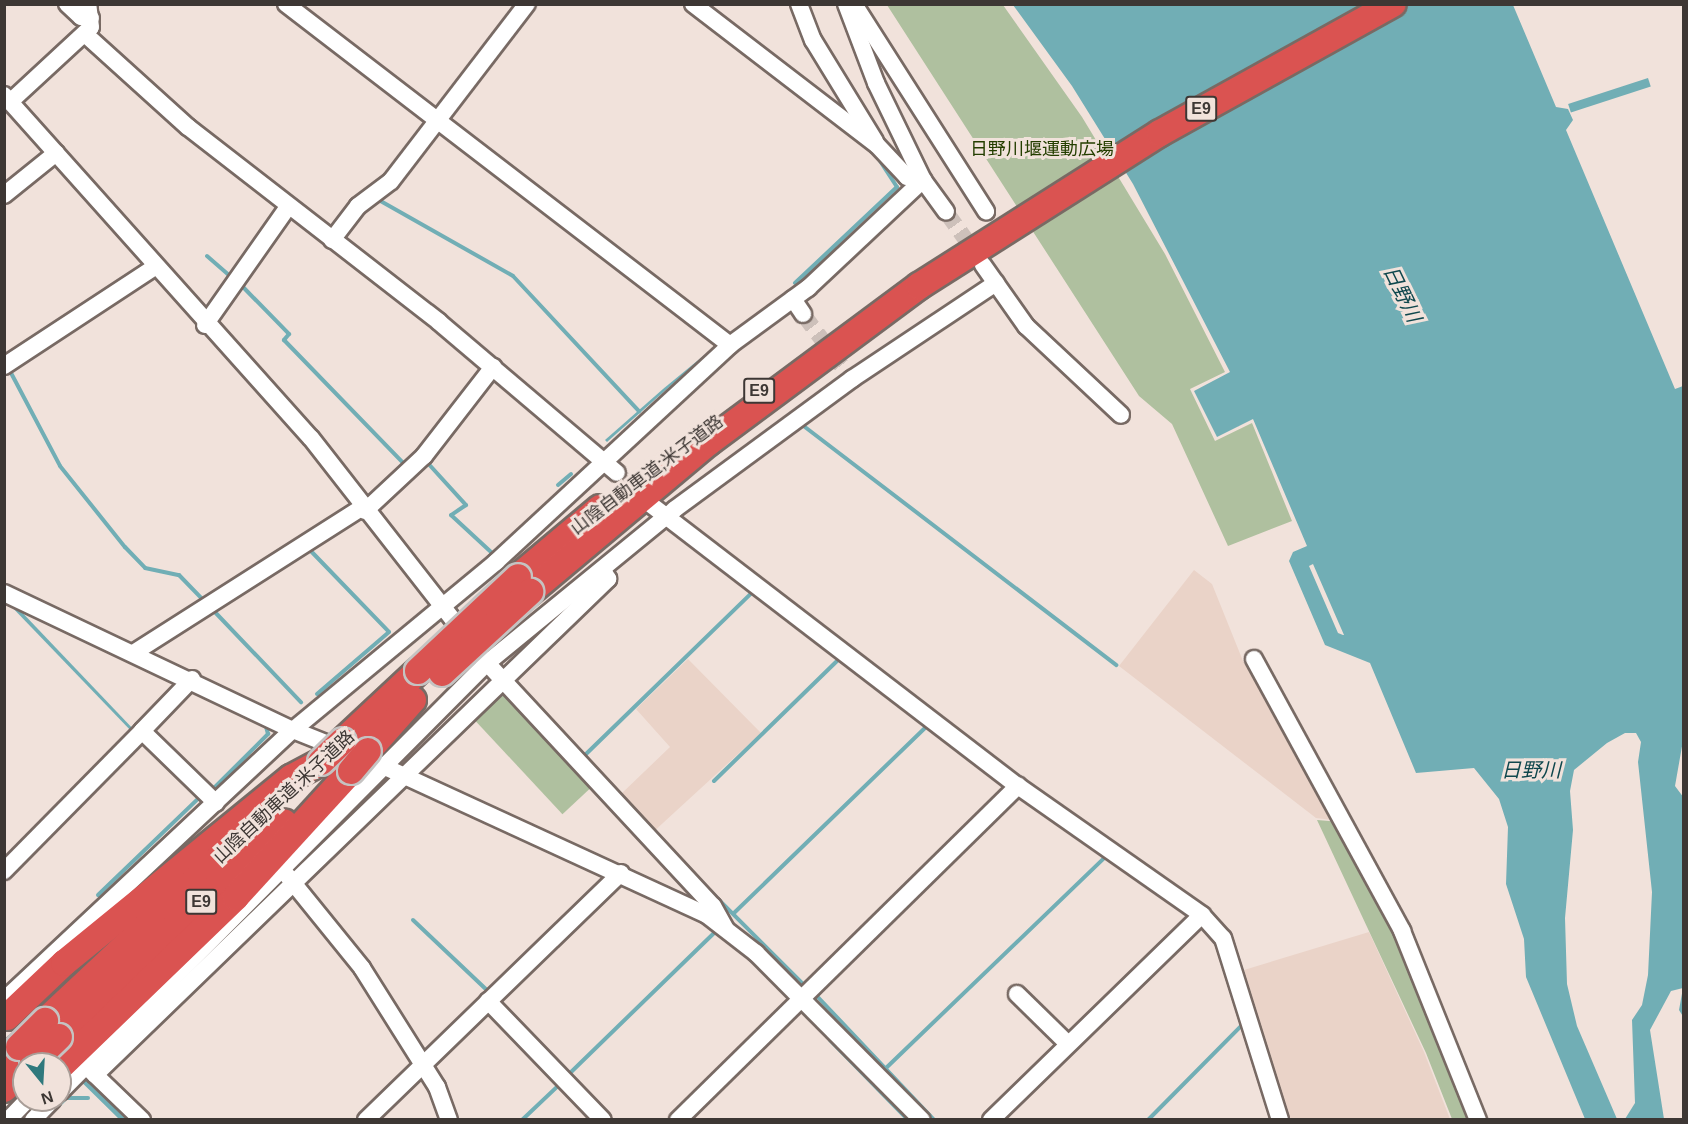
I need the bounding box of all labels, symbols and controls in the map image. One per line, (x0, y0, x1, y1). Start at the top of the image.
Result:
road number: E9 (1184, 96, 1218, 122)
park label: 日野川堰運動広場 (970, 138, 1114, 160)
water label: 日野川 (1378, 262, 1426, 326)
road number: E9 (742, 378, 776, 404)
street label: 山陰自動車道;米子道路 (567, 411, 727, 539)
street label: 山陰自動車道;米子道路 (209, 726, 359, 868)
water label: 日野川 (1501, 758, 1561, 782)
road number: E9 (184, 889, 218, 915)
north arrow (12, 1052, 72, 1112)
text: N (39, 1088, 55, 1108)

